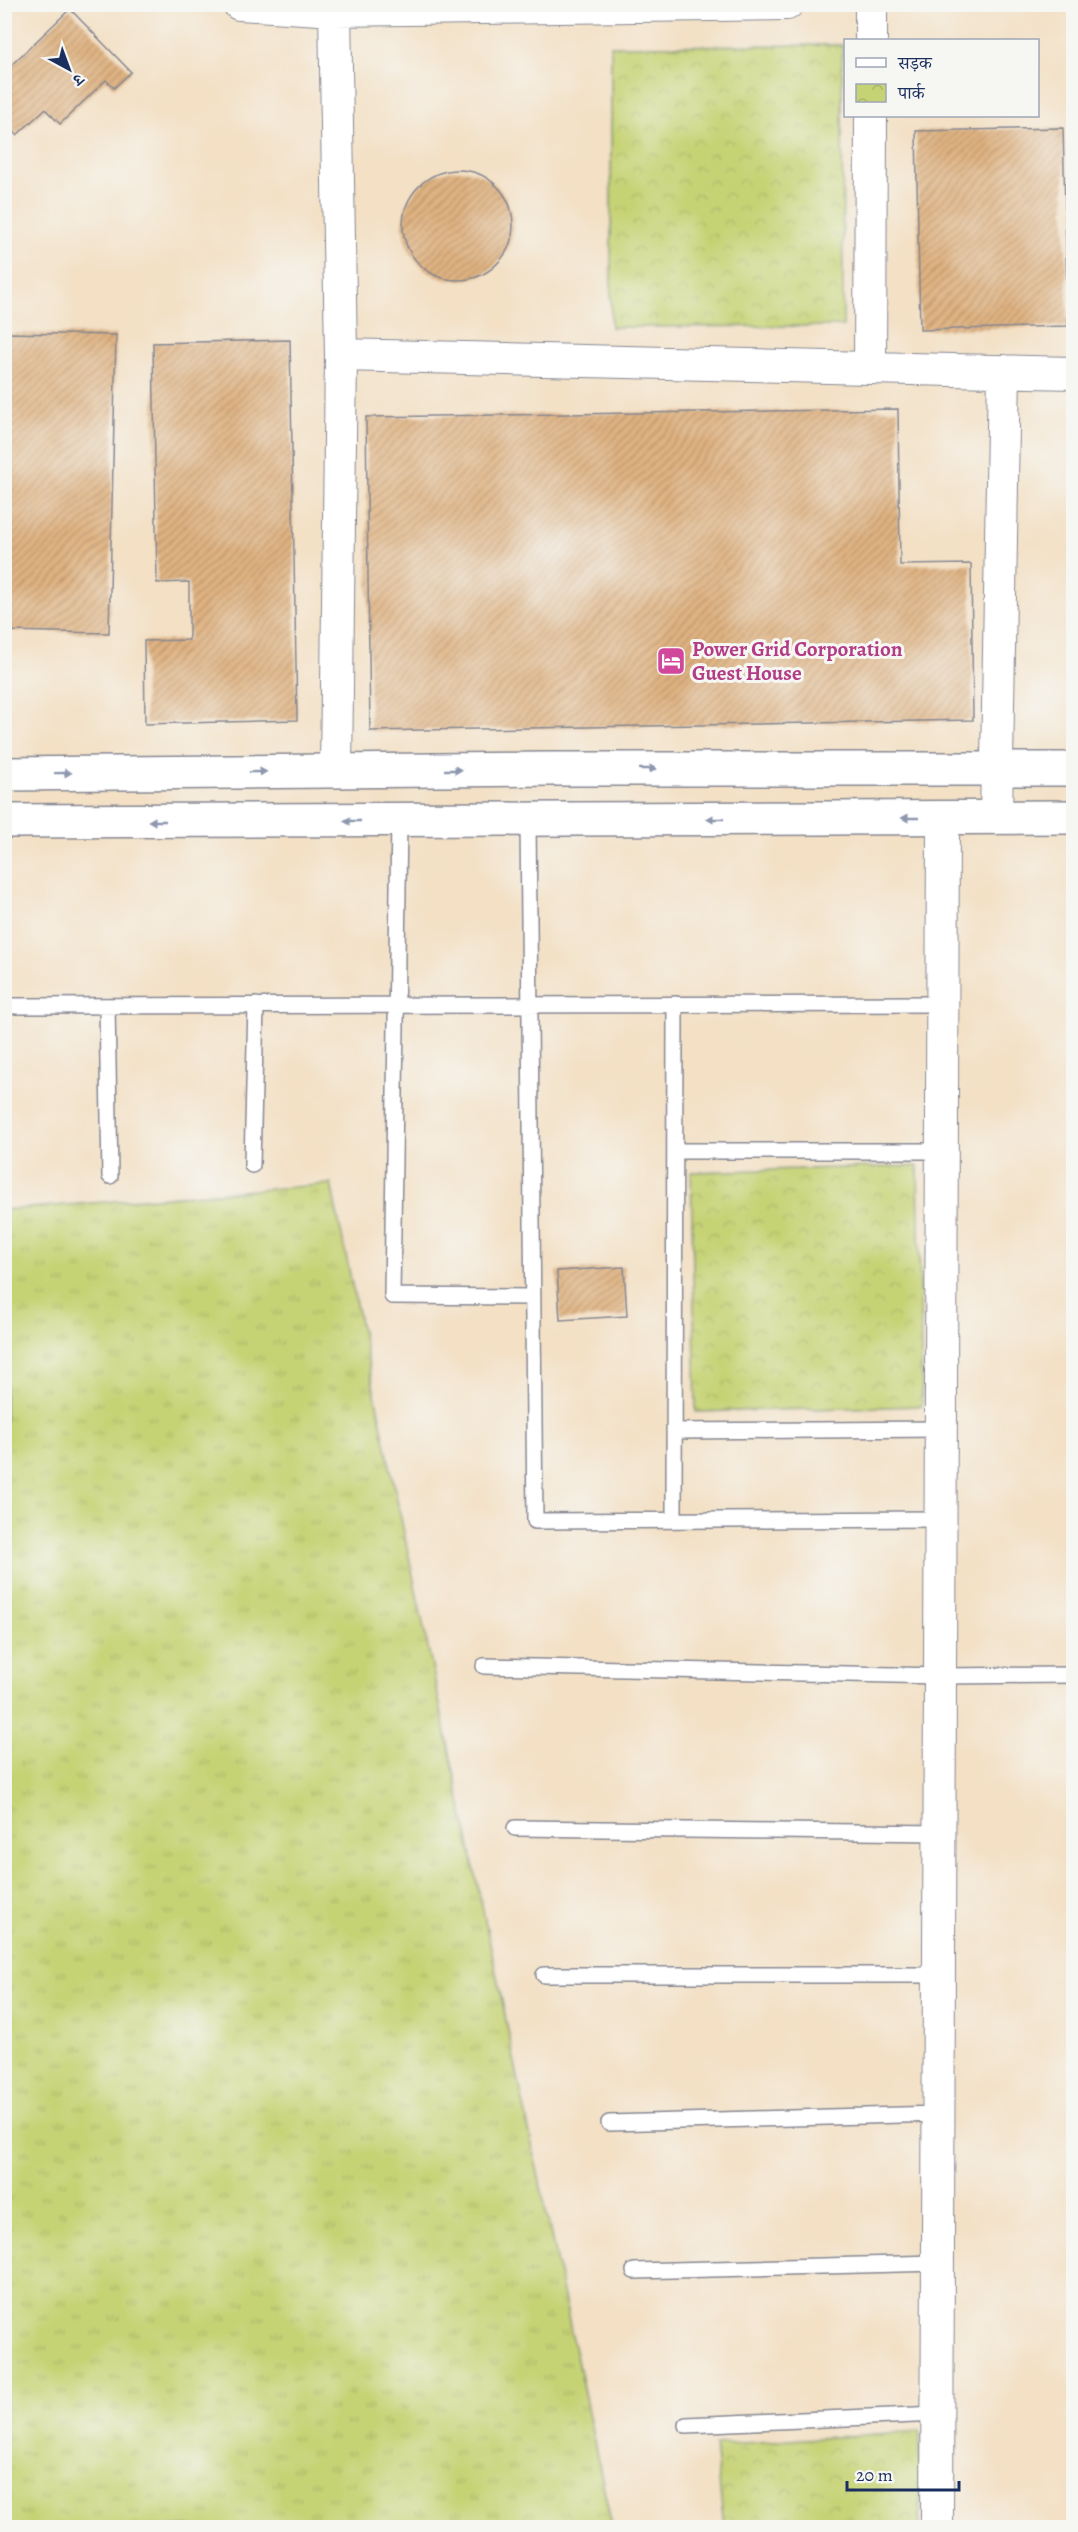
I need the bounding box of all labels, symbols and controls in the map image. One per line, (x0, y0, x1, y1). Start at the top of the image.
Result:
north arrow (39, 39, 99, 99)
legend (844, 39, 1039, 117)
text: सड़क (897, 51, 933, 75)
text: उ (66, 68, 89, 92)
text: पार्क (897, 81, 926, 105)
place label: Power Grid Corporation Guest House (692, 635, 903, 687)
hotel icon: Power Grid Corporation Guest House (655, 645, 687, 677)
one-way arrow (638, 764, 657, 774)
one-way arrow (443, 765, 462, 775)
one-way arrow (248, 767, 267, 776)
one-way arrow (53, 768, 72, 778)
one-way arrow (901, 813, 920, 823)
one-way arrow (706, 814, 725, 824)
one-way arrow (148, 816, 167, 826)
one-way arrow (343, 816, 362, 826)
scale bar (847, 2454, 960, 2492)
text: 20 m (856, 2463, 893, 2487)

